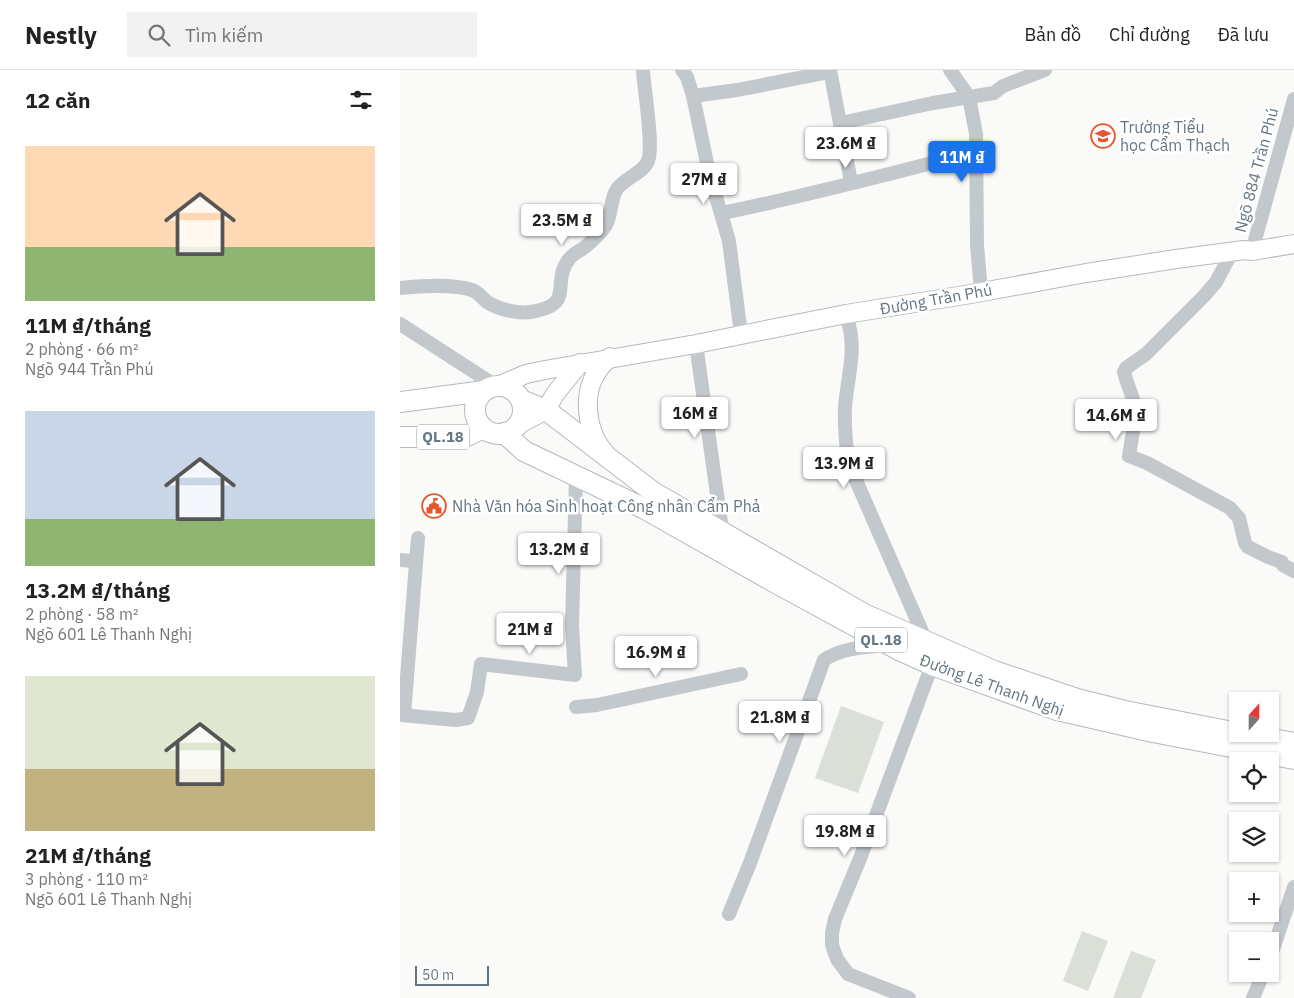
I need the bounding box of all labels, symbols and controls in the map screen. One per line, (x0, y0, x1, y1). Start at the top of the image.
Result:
search box (127, 12, 477, 57)
text: Nestly (25, 19, 97, 51)
icon: search (145, 21, 173, 49)
text: Tìm kiếm (185, 23, 263, 47)
text: Bản đồ (1025, 23, 1081, 46)
text: Chỉ đường (1109, 23, 1190, 46)
text: Đã lưu (1218, 23, 1269, 46)
text: 12 căn (25, 86, 90, 114)
icon: filters (347, 86, 375, 114)
street label: Ngõ 884 Trần Phú (1230, 105, 1282, 235)
place label: Trường Tiểu học Cẩm Thạch (1120, 117, 1230, 155)
school or university icon: Trường Tiểu học Cẩm Thạch (1090, 123, 1116, 149)
pin: 23.6M ₫ (800, 126, 892, 169)
text: 23.6M ₫ (816, 133, 876, 153)
pin: 11M ₫ (927, 140, 997, 183)
text: 11M ₫ (939, 147, 985, 167)
pin: 27M ₫ (669, 162, 739, 205)
text: 27M ₫ (681, 169, 727, 189)
icon: home (155, 179, 245, 269)
pin: 23.5M ₫ (516, 204, 608, 246)
text: 23.5M ₫ (532, 210, 592, 230)
street label: Đường Trần Phú (878, 279, 994, 319)
text: 11M ₫/tháng (25, 311, 151, 339)
text: 2 phòng · 66 m² (25, 339, 139, 359)
text: Ngõ 944 Trần Phú (25, 359, 154, 379)
pin: 16M ₫ (660, 396, 730, 439)
pin: 14.6M ₫ (1070, 398, 1162, 441)
text: 16M ₫ (672, 403, 718, 423)
text: 14.6M ₫ (1086, 405, 1146, 425)
road number: QL.18 (417, 424, 469, 450)
icon: home (155, 444, 245, 534)
pin: 13.9M ₫ (798, 446, 890, 489)
text: 13.9M ₫ (814, 453, 874, 473)
public building icon: Nhà Văn hóa Sinh hoạt Công nhân Cẩm Phả (421, 493, 447, 519)
place label: Nhà Văn hóa Sinh hoạt Công nhân Cẩm Phả (452, 496, 761, 516)
pin: 13.2M ₫ (513, 532, 605, 575)
text: 13.2M ₫ (529, 539, 589, 559)
text: 13.2M ₫/tháng (25, 576, 170, 604)
text: 2 phòng · 58 m² (25, 604, 139, 624)
pin: 21M ₫ (495, 612, 565, 655)
text: 21M ₫ (507, 619, 553, 639)
text: Ngõ 601 Lê Thanh Nghị (25, 624, 192, 644)
road number: QL.18 (855, 628, 907, 652)
pin: 16.9M ₫ (610, 636, 702, 678)
text: 16.9M ₫ (626, 642, 686, 662)
street label: Đường Lê Thanh Nghị (917, 650, 1067, 720)
north arrow (1229, 692, 1279, 742)
map controls (1229, 692, 1279, 982)
pin: 21.8M ₫ (734, 700, 826, 743)
text: 21.8M ₫ (750, 707, 810, 727)
icon: home (155, 709, 245, 799)
button: locate (1229, 752, 1279, 802)
button: layers (1229, 812, 1279, 862)
pin: 19.8M ₫ (799, 814, 891, 857)
text: 19.8M ₫ (815, 821, 875, 841)
text: 21M ₫/tháng (25, 841, 151, 869)
text: 3 phòng · 110 m² (25, 869, 148, 889)
button: + (1229, 872, 1279, 922)
text: Ngõ 601 Lê Thanh Nghị (25, 889, 192, 909)
button: − (1229, 932, 1279, 982)
scale bar (415, 963, 489, 986)
text: 50 m (422, 966, 454, 984)

